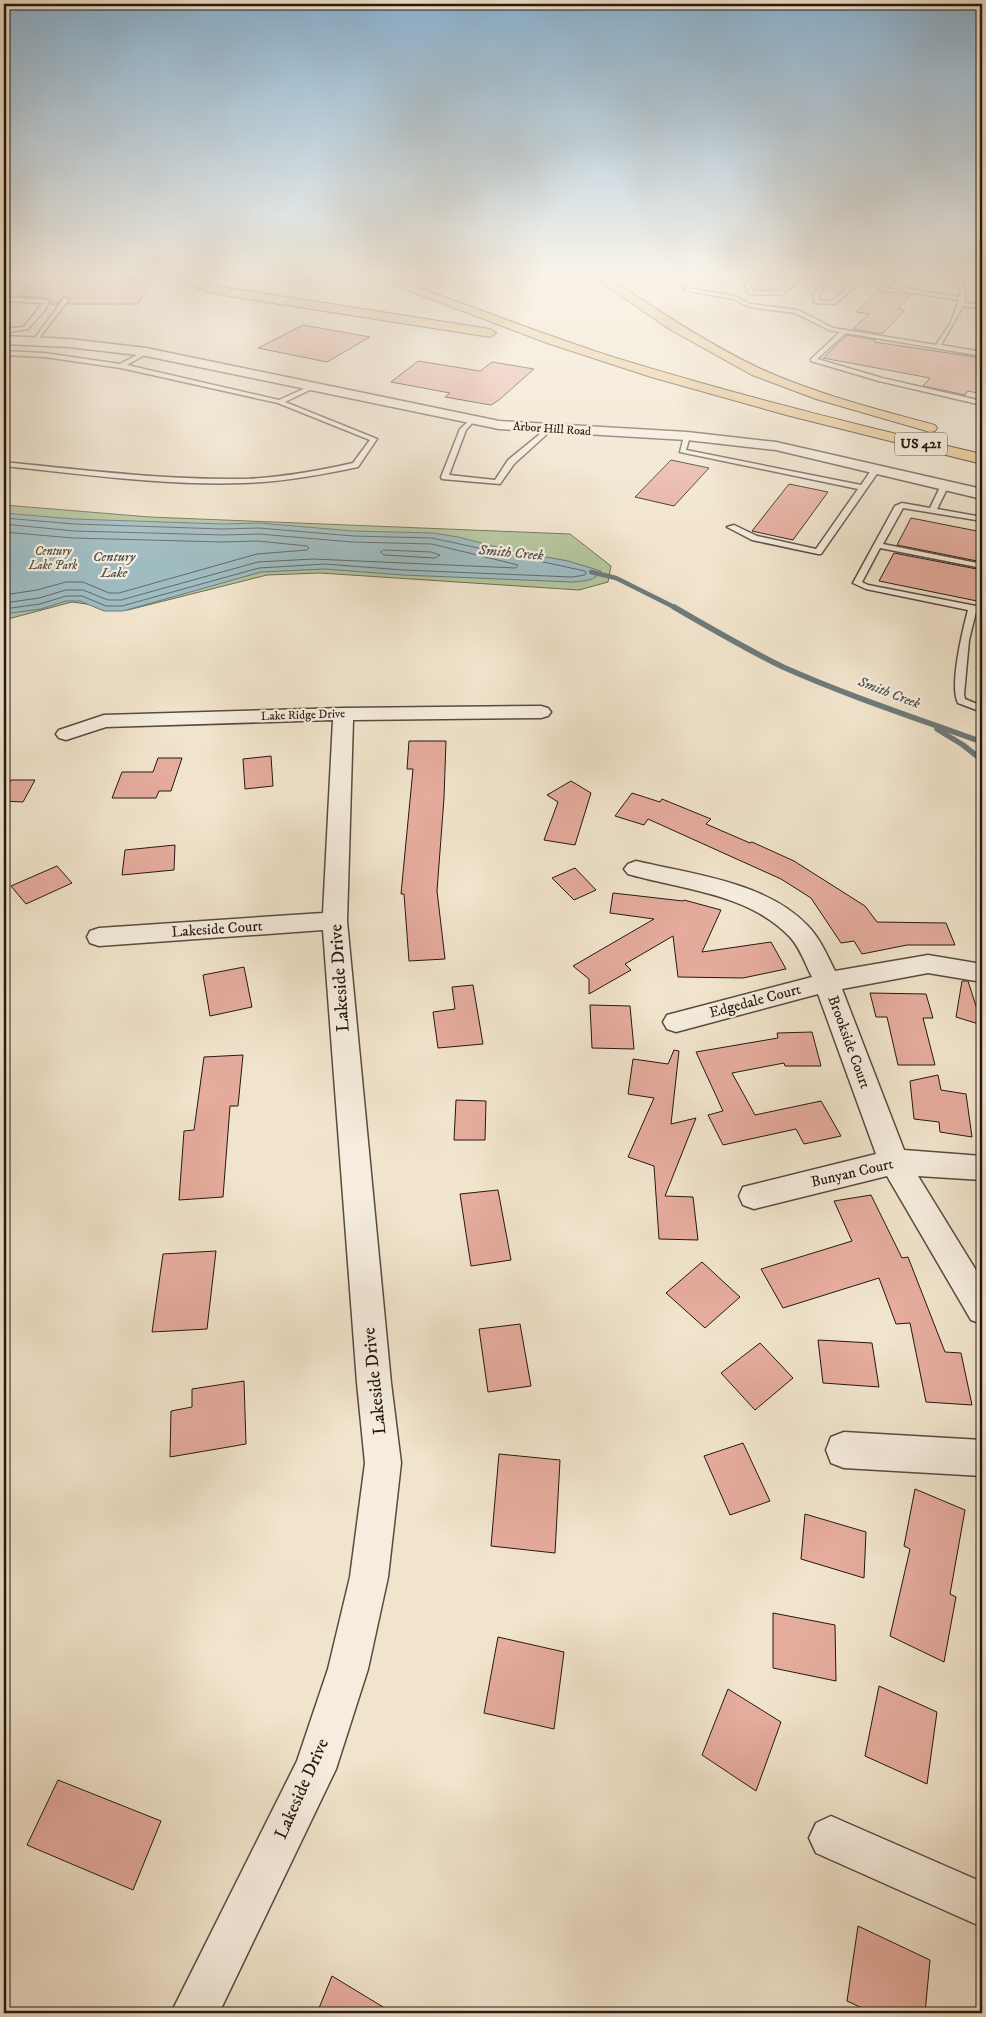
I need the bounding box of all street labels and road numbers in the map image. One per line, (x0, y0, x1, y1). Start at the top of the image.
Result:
street label: Arbor Hill Road (512, 419, 592, 439)
road number: US 421 (895, 432, 947, 456)
street label: Lake Ridge Drive (261, 706, 345, 724)
street label: Lakeside Court (171, 916, 263, 942)
street label: Lakeside Drive (325, 923, 355, 1033)
street label: Edgedale Court (707, 980, 803, 1022)
street label: Brookside Court (823, 993, 875, 1091)
street label: Bunyan Court (809, 1154, 895, 1192)
street label: Lakeside Drive (358, 1326, 392, 1436)
street label: Lakeside Drive (270, 1735, 334, 1843)

